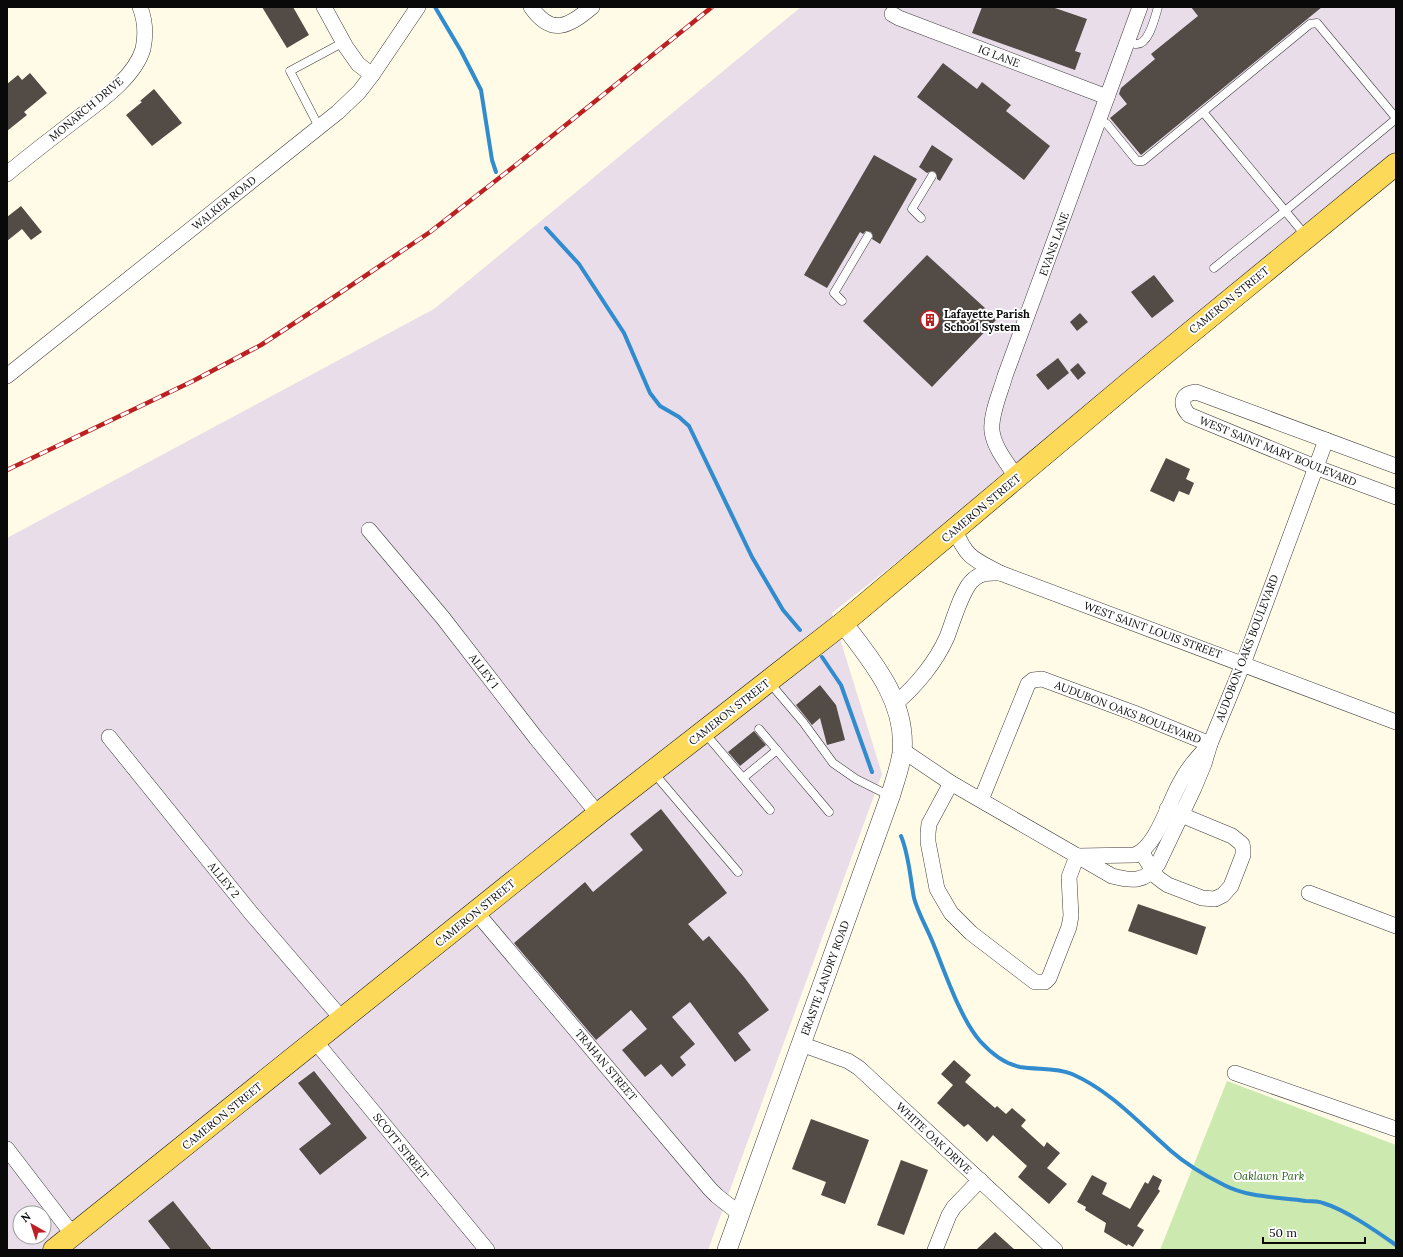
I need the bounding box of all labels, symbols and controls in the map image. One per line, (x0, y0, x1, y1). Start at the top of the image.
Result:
street label: IG LANE (976, 42, 1022, 70)
street label: MONARCH DRIVE (46, 74, 126, 144)
street label: WALKER ROAD (189, 173, 259, 233)
street label: EVANS LANE (1036, 210, 1072, 278)
street label: CAMERON STREET (1186, 263, 1272, 337)
place label: Lafayette Parish School System (944, 307, 1030, 334)
building icon: Lafayette Parish School System (919, 309, 941, 331)
street label: WEST SAINT MARY BOULEVARD (1197, 413, 1359, 489)
street label: CAMERON STREET (939, 471, 1023, 545)
street label: AUDOBON OAKS BOULEVARD (1212, 573, 1282, 724)
street label: WEST SAINT LOUIS STREET (1082, 598, 1224, 662)
street label: ALLEY 1 (465, 650, 502, 691)
street label: CAMERON STREET (686, 676, 772, 748)
street label: AUDUBON OAKS BOULEVARD (1052, 677, 1203, 746)
street label: ALLEY 2 (205, 858, 243, 901)
street label: CAMERON STREET (432, 876, 518, 950)
street label: ERASTE LANDRY ROAD (798, 919, 852, 1037)
street label: TRAHAN STREET (572, 1026, 640, 1104)
street label: CAMERON STREET (179, 1079, 265, 1153)
street label: WHITE OAK DRIVE (893, 1099, 975, 1177)
street label: SCOTT STREET (370, 1110, 432, 1182)
park label: Oaklawn Park (1233, 1169, 1305, 1183)
north arrow (12, 1205, 52, 1245)
text: N (18, 1209, 34, 1225)
scale bar (1263, 1219, 1365, 1245)
text: 50 m (1269, 1225, 1297, 1240)

